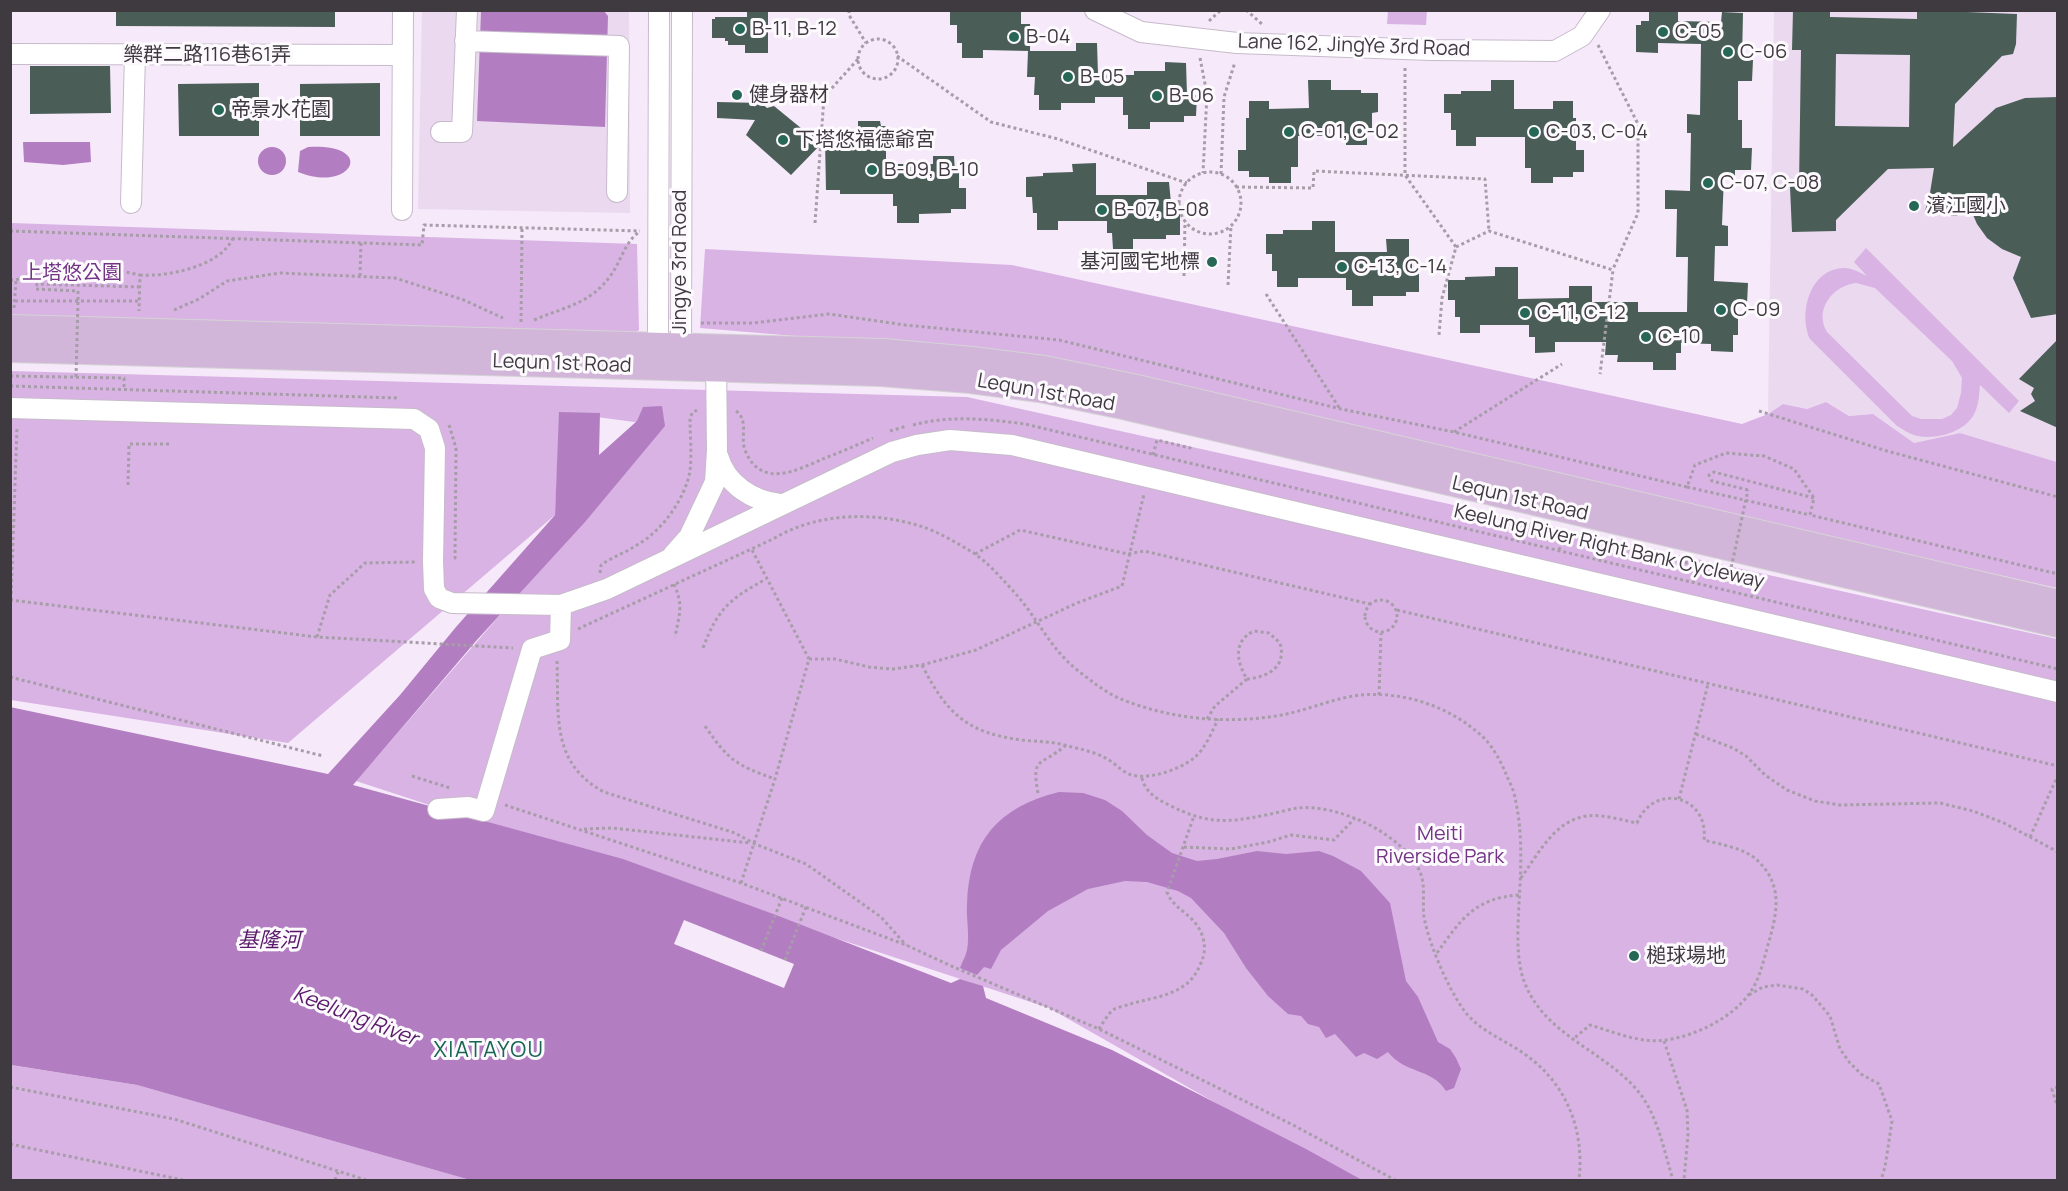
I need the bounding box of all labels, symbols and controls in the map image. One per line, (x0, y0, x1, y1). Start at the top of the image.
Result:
place label: B-11, B-12 (752, 17, 837, 41)
place label: C-05 (1675, 20, 1721, 44)
marker: B-11, B-12 (733, 22, 747, 36)
place label: B-04 (1026, 25, 1071, 49)
marker: C-05 (1656, 25, 1670, 39)
marker: B-04 (1007, 30, 1021, 44)
street label: Lane 162, JingYe 3rd Road (1237, 30, 1471, 62)
place label: C-06 (1740, 40, 1787, 64)
street label: 樂群二路116巷61弄 (123, 43, 291, 67)
marker: C-06 (1721, 45, 1735, 59)
place label: B-05 (1080, 65, 1124, 89)
marker: B-05 (1061, 70, 1075, 84)
place label: 健身器材 (749, 83, 829, 107)
place label: B-06 (1169, 84, 1214, 108)
marker: 健身器材 (730, 88, 744, 102)
marker: B-06 (1150, 89, 1164, 103)
place label: 帝景水花園 (231, 98, 331, 122)
marker: 帝景水花園 (212, 103, 226, 117)
place label: C-01, C-02 (1301, 120, 1399, 144)
place label: C-03, C-04 (1546, 120, 1648, 144)
marker: C-01, C-02 (1282, 125, 1296, 139)
marker: C-03, C-04 (1527, 125, 1541, 139)
place label: 下塔悠福德爺宮 (795, 128, 935, 152)
marker: 下塔悠福德爺宮 (776, 133, 790, 147)
place label: B-09, B-10 (884, 158, 979, 182)
marker: B-09, B-10 (865, 163, 879, 177)
place label: C-07, C-08 (1720, 171, 1819, 195)
marker: C-07, C-08 (1701, 176, 1715, 190)
street label: Jingye 3rd Road (668, 190, 692, 334)
place label: 濱江國小 (1926, 194, 2006, 218)
place label: B-07, B-08 (1114, 198, 1209, 222)
marker: 濱江國小 (1907, 199, 1921, 213)
marker: B-07, B-08 (1095, 203, 1109, 217)
place label: 基河國宅地標 (1080, 250, 1200, 274)
marker: 基河國宅地標 (1205, 255, 1219, 269)
place label: C-13, C-14 (1354, 255, 1447, 279)
marker: C-13, C-14 (1335, 260, 1349, 274)
park label: 上塔悠公園 (22, 261, 122, 285)
place label: C-09 (1733, 298, 1780, 322)
place label: C-11, C-12 (1537, 301, 1626, 325)
marker: C-09 (1714, 303, 1728, 317)
marker: C-11, C-12 (1518, 306, 1532, 320)
place label: C-10 (1658, 325, 1701, 349)
marker: C-10 (1639, 330, 1653, 344)
street label: Lequn 1st Road (492, 350, 632, 378)
street label: Lequn 1st Road (975, 369, 1117, 417)
street label: Lequn 1st Road (1449, 472, 1591, 526)
street label: Keelung River Right Bank Cycleway (1451, 500, 1767, 594)
park label: Meiti Riverside Park (1376, 822, 1504, 869)
water label: 基隆河 (238, 928, 300, 954)
place label: 槌球場地 (1646, 944, 1726, 968)
marker: 槌球場地 (1627, 949, 1641, 963)
water label: Keelung River (289, 982, 421, 1052)
district label: XIATAYOU (433, 1038, 545, 1064)

